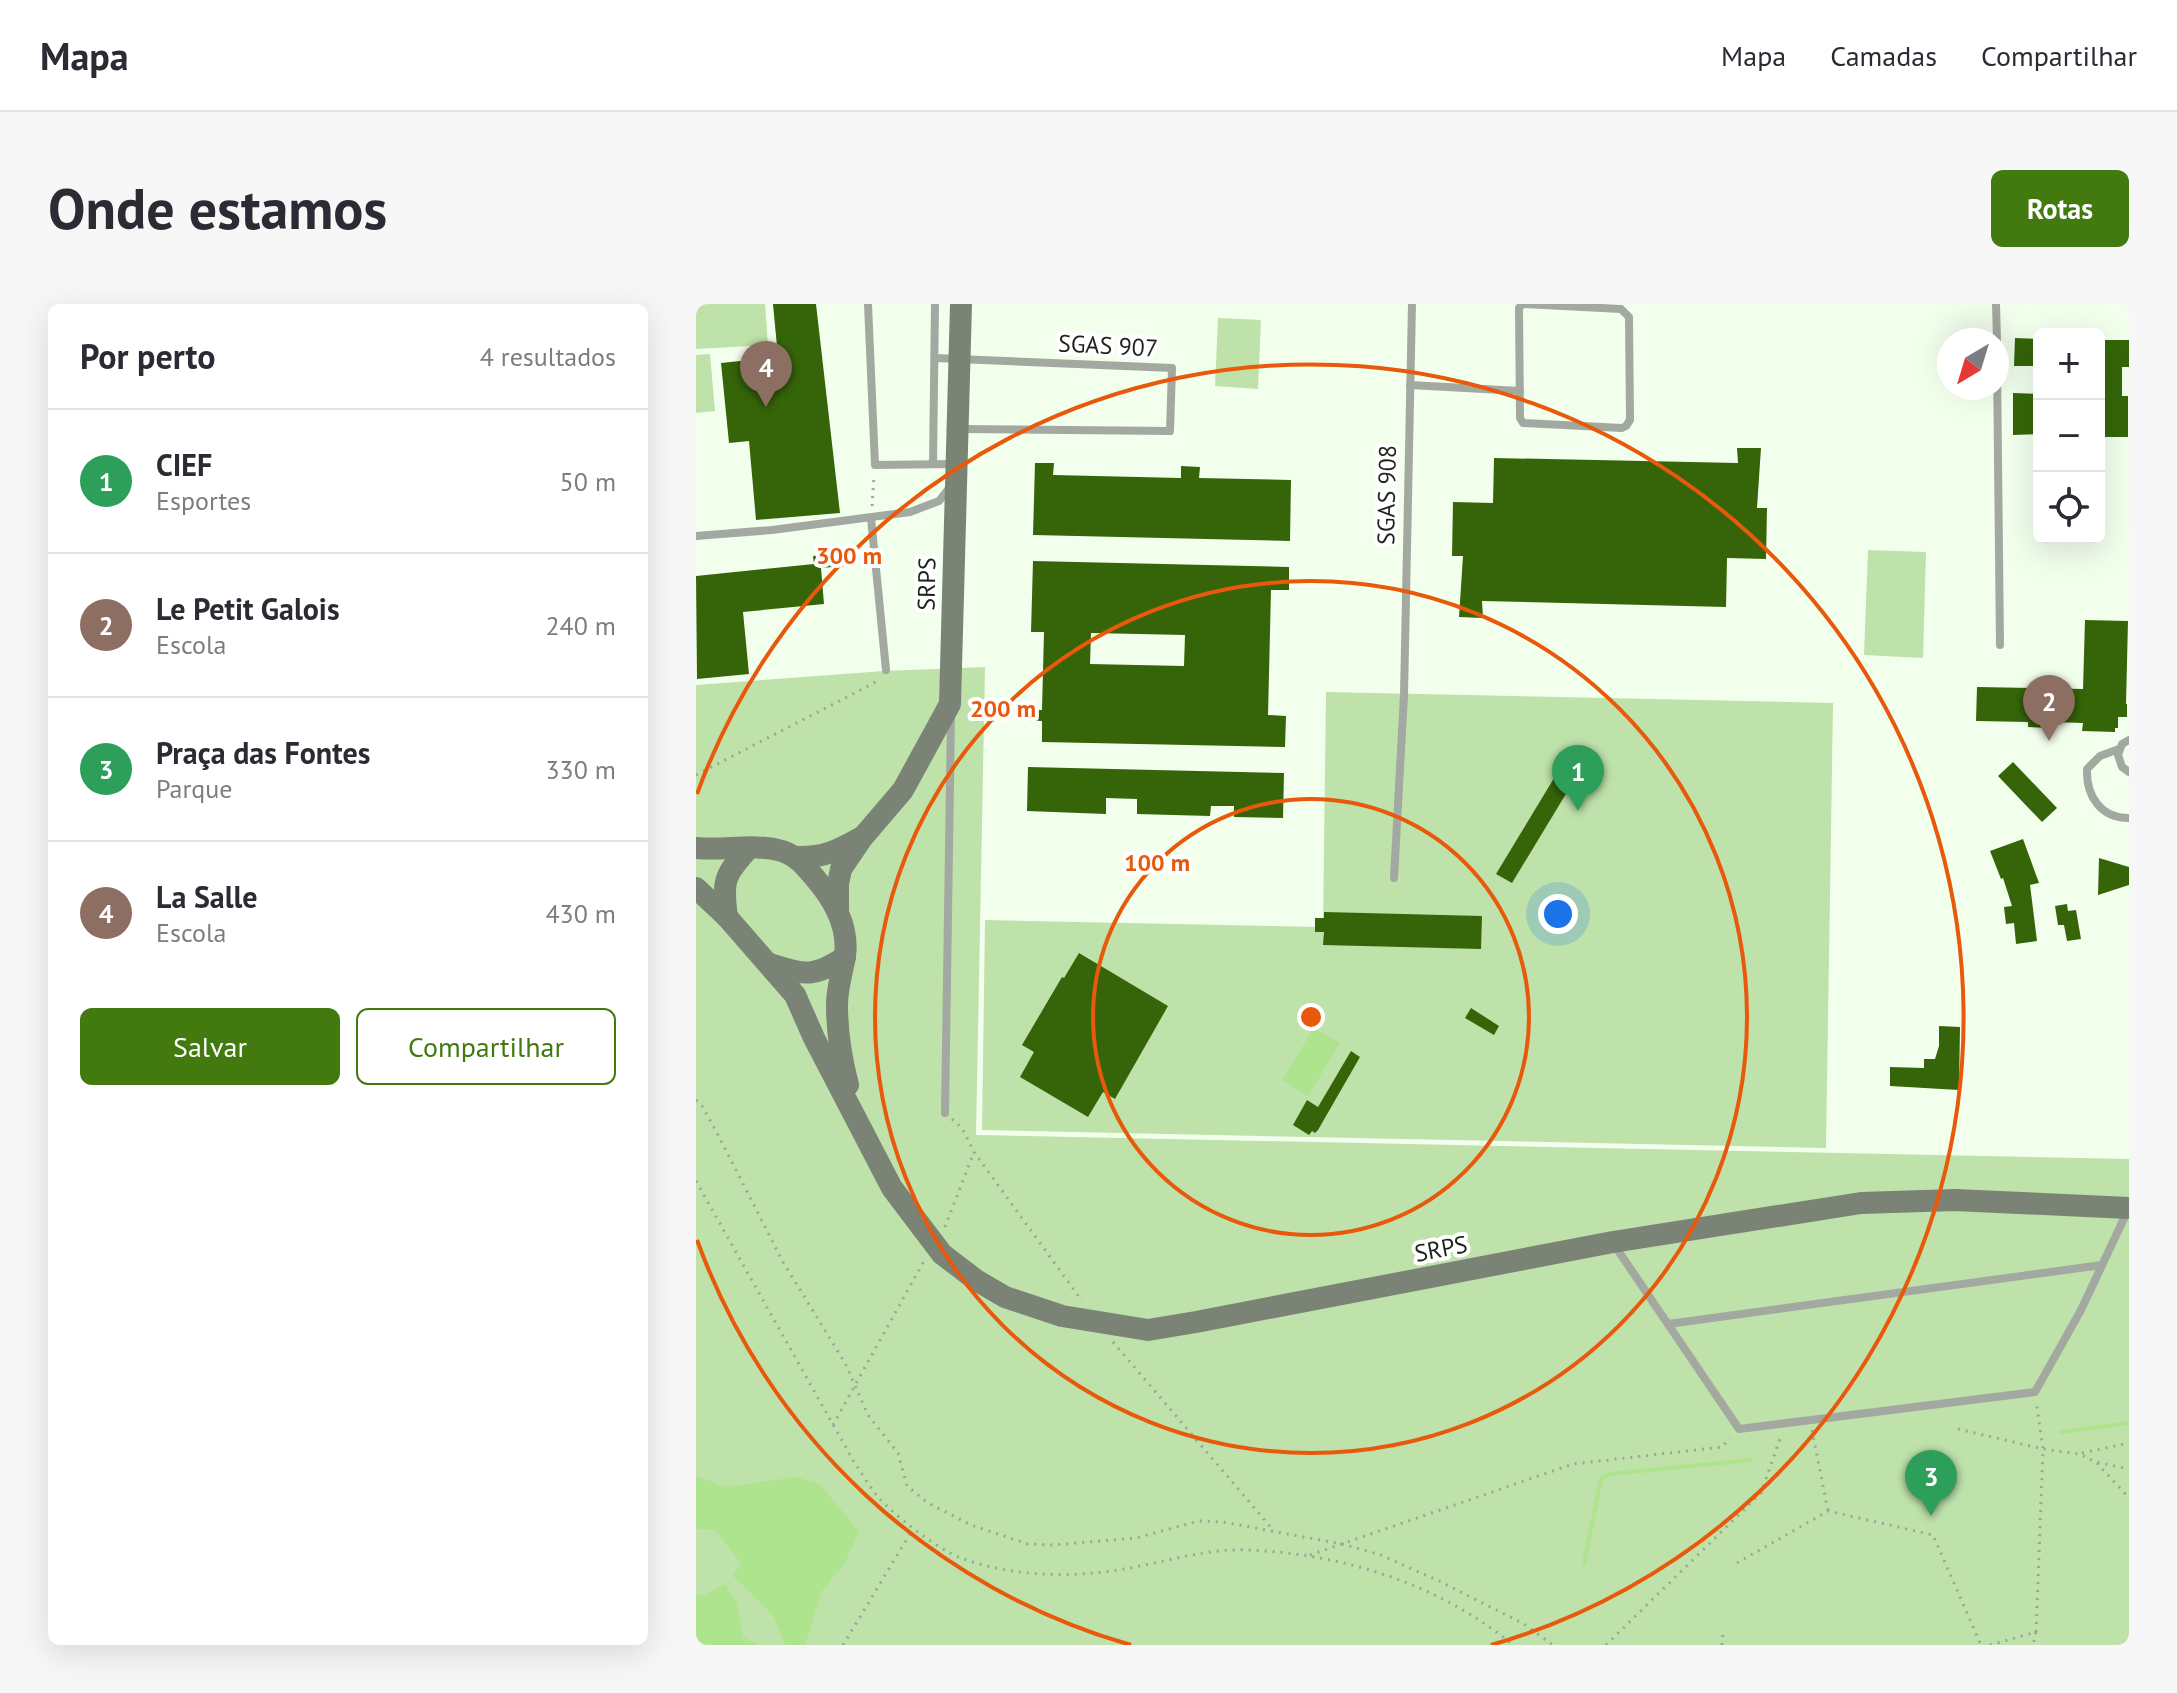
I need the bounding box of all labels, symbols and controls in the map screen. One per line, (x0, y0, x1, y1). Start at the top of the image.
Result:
text: Mapa (40, 31, 129, 80)
text: Mapa (1721, 37, 1786, 74)
text: Camadas (1830, 37, 1937, 74)
text: Compartilhar (1981, 37, 2137, 74)
button: Rotas (1991, 170, 2129, 247)
text: Onde estamos (48, 172, 387, 244)
street label: SGAS 907 (1057, 327, 1159, 364)
north arrow (1937, 328, 2009, 400)
map controls (2033, 328, 2105, 544)
button: + (2033, 328, 2105, 400)
text: Por perto (80, 334, 216, 378)
text: 4 resultados (480, 340, 616, 373)
pin: 4 (740, 341, 792, 407)
button: − (2033, 400, 2105, 472)
text: CIEF (156, 445, 212, 484)
street label: SGAS 908 (1370, 445, 1403, 545)
text: 1 (99, 465, 113, 498)
text: 50 m (560, 465, 616, 498)
button: locate (2033, 472, 2105, 544)
text: Esportes (156, 484, 251, 517)
text: 300 m (816, 540, 882, 571)
street label: SRPS (911, 557, 942, 611)
text: Le Petit Galois (156, 589, 340, 628)
text: 2 (99, 609, 113, 642)
text: 240 m (545, 609, 616, 642)
text: Escola (156, 628, 226, 661)
pin: 2 (2023, 675, 2075, 741)
text: 200 m (970, 693, 1036, 724)
text: Praça das Fontes (156, 733, 370, 772)
pin: 1 (1552, 745, 1604, 811)
text: 3 (99, 753, 113, 786)
text: 330 m (545, 753, 616, 786)
text: Parque (156, 772, 233, 805)
text: 100 m (1124, 847, 1190, 878)
text: La Salle (156, 877, 258, 916)
your location (1538, 894, 1578, 934)
text: 4 (99, 897, 113, 930)
text: 430 m (545, 897, 616, 930)
text: Escola (156, 916, 226, 949)
centre of rings (1297, 1003, 1325, 1031)
button: Salvar (80, 1008, 340, 1085)
button: Compartilhar (356, 1008, 616, 1085)
street label: SRPS (1412, 1228, 1470, 1269)
pin: 3 (1905, 1450, 1957, 1516)

